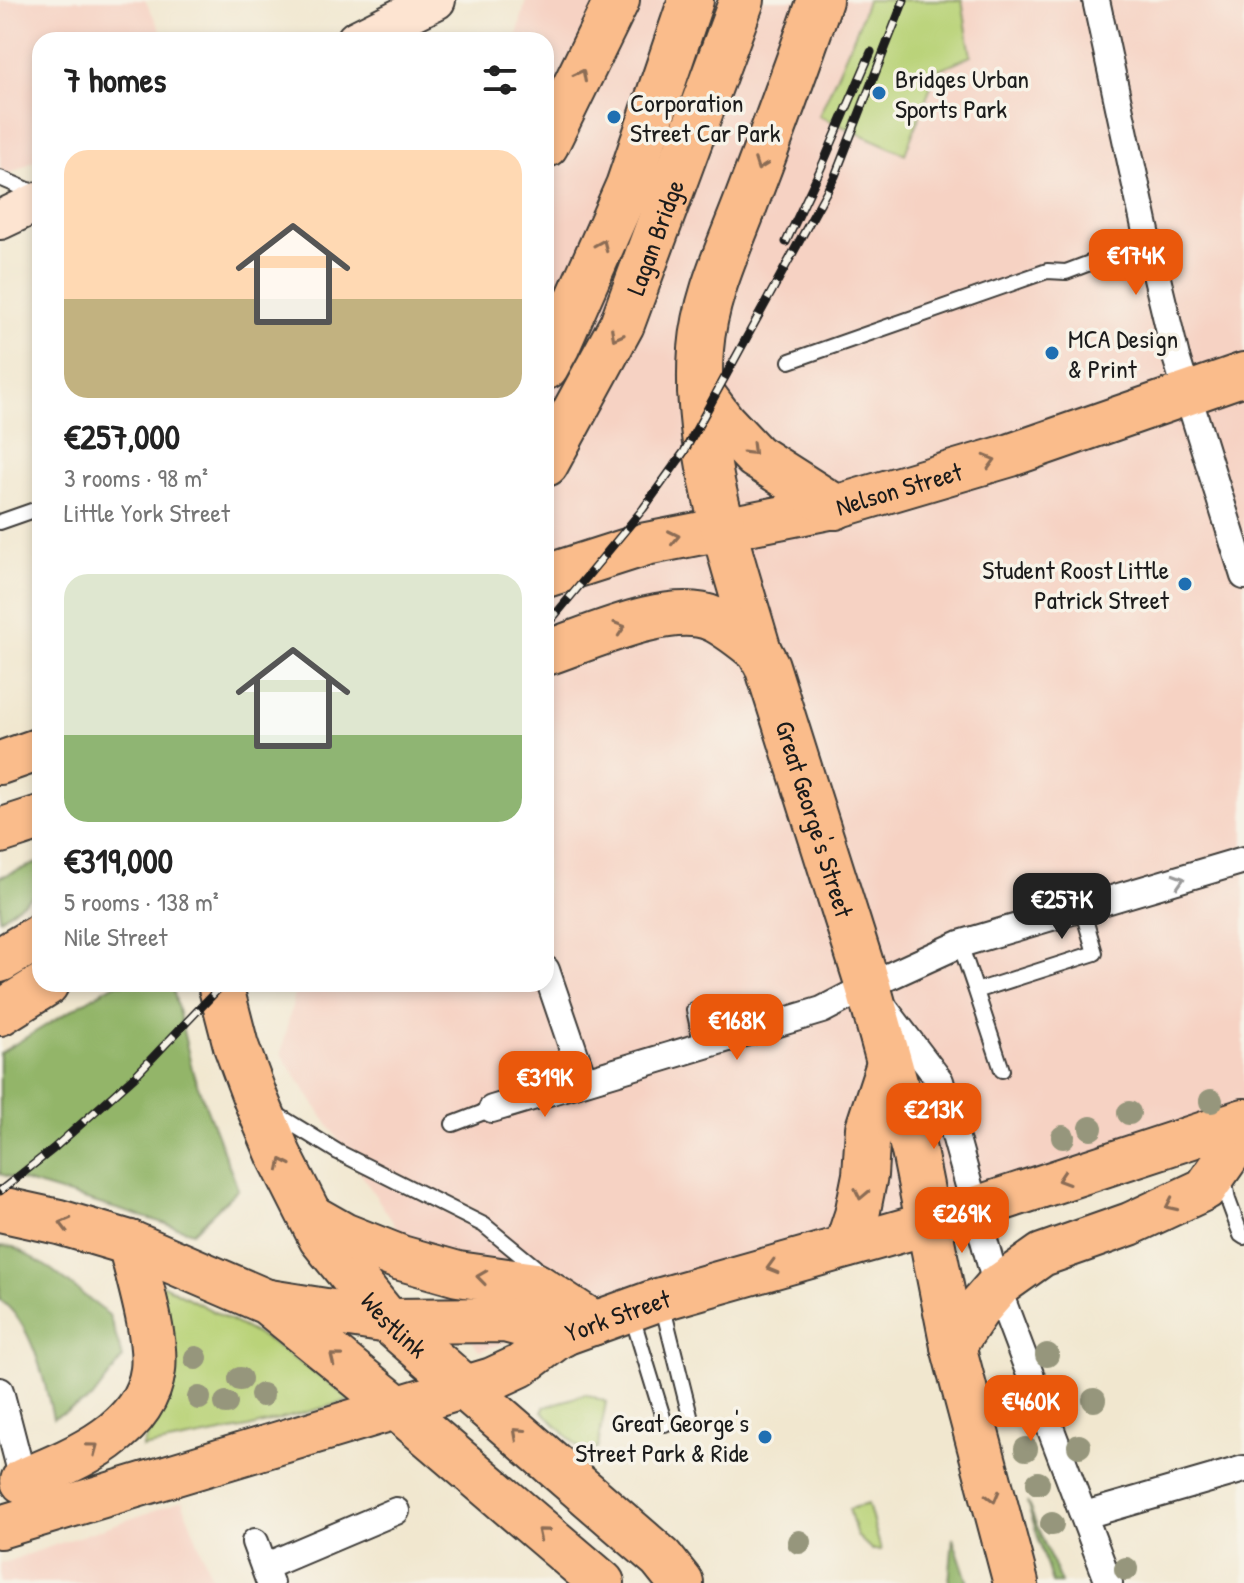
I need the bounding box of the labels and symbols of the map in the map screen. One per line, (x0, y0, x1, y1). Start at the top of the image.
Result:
place label: Bridges Urban Sports Park (895, 61, 1029, 126)
one-way arrow (571, 68, 587, 83)
marker: Bridges Urban Sports Park (870, 84, 888, 102)
place label: Corporation Street Car Park (630, 85, 781, 150)
marker: Corporation Street Car Park (605, 108, 623, 126)
one-way arrow (753, 157, 770, 171)
street label: Lagan Bridge (617, 174, 692, 300)
pin: €174K (1080, 229, 1192, 297)
one-way arrow (592, 239, 608, 253)
place label: MCA Design & Print (1068, 321, 1178, 386)
one-way arrow (610, 327, 625, 341)
marker: MCA Design & Print (1043, 344, 1061, 362)
one-way arrow (741, 441, 756, 455)
street label: Nelson Street (831, 453, 967, 523)
one-way arrow (983, 454, 997, 470)
one-way arrow (667, 529, 681, 546)
place label: Student Roost Little Patrick Street (982, 552, 1170, 617)
marker: Student Roost Little Patrick Street (1176, 575, 1194, 593)
one-way arrow (613, 621, 626, 637)
street label: Great George's Street (768, 716, 863, 922)
pin: €257K (1006, 873, 1118, 941)
one-way arrow (1172, 873, 1186, 889)
pin: €168K (681, 994, 793, 1062)
pin: €319K (489, 1051, 601, 1119)
pin: €213K (878, 1083, 990, 1151)
one-way arrow (277, 1157, 293, 1172)
one-way arrow (1057, 1170, 1071, 1186)
one-way arrow (854, 1187, 871, 1201)
pin: €269K (906, 1187, 1018, 1255)
one-way arrow (1164, 1195, 1179, 1211)
one-way arrow (59, 1217, 73, 1233)
one-way arrow (766, 1258, 780, 1274)
one-way arrow (475, 1269, 489, 1286)
street label: York Street (560, 1280, 675, 1350)
street label: Westlink (353, 1284, 435, 1365)
one-way arrow (329, 1353, 344, 1367)
pin: €460K (975, 1375, 1087, 1443)
place label: Great George's Street Park & Ride (575, 1405, 749, 1470)
marker: Great George's Street Park & Ride (756, 1428, 774, 1446)
one-way arrow (512, 1429, 527, 1443)
one-way arrow (84, 1443, 99, 1457)
one-way arrow (984, 1489, 1001, 1503)
one-way arrow (537, 1528, 552, 1542)

